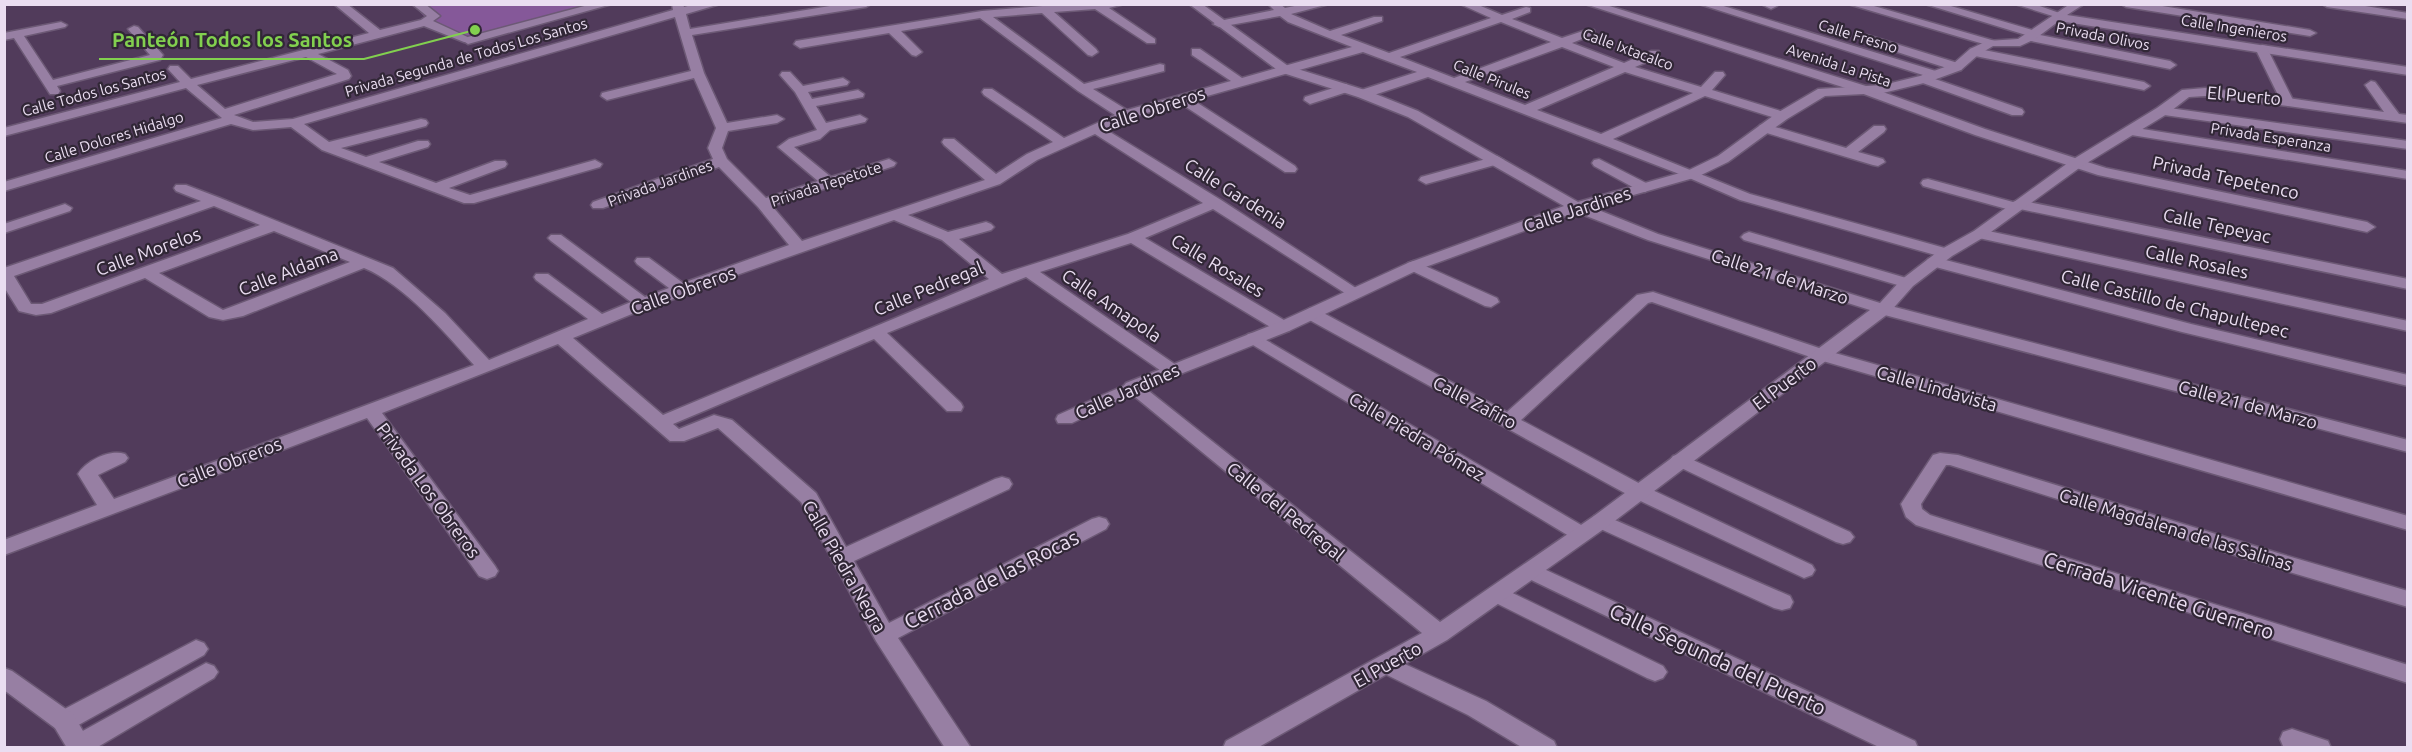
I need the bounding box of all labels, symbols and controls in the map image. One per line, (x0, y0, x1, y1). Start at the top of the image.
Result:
street label: Calle Ingenieros (2180, 11, 2288, 45)
street label: Privada Segunda de Todos Los Santos (343, 14, 589, 100)
street label: Calle Fresno (1816, 16, 1900, 56)
street label: Privada Olivos (2055, 19, 2151, 53)
callout: Panteón Todos los Santos (99, 21, 364, 59)
street label: Calle Ixtacalco (1580, 25, 1676, 73)
text: Panteón Todos los Santos (112, 28, 352, 51)
street label: Avenida La Pista (1785, 40, 1893, 90)
street label: Calle Pirules (1451, 56, 1533, 102)
street label: Calle Todos los Santos (20, 65, 168, 119)
street label: Calle Obreros (1097, 82, 1208, 136)
street label: El Puerto (2206, 82, 2282, 108)
street label: Calle Dolores Hidalgo (42, 108, 186, 166)
street label: Privada Esperanza (2210, 119, 2332, 155)
street label: Privada Tepetenco (2151, 152, 2301, 202)
street label: Calle Gardenia (1181, 154, 1291, 232)
street label: Privada Jardines (606, 156, 714, 210)
street label: Privada Tepetote (769, 158, 883, 210)
street label: Calle Jardines (1521, 182, 1633, 236)
street label: Calle Tepeyac (2161, 204, 2273, 246)
street label: Calle Morelos (93, 223, 203, 279)
street label: Calle Rosales (1168, 229, 1268, 301)
street label: Calle Rosales (2144, 240, 2251, 282)
street label: Calle Aldama (236, 243, 340, 299)
street label: Calle 21 de Marzo (1709, 244, 1851, 308)
street label: Calle Pedregal (871, 257, 986, 319)
street label: Calle Obreros (628, 262, 738, 318)
street label: Calle Amapola (1059, 264, 1165, 346)
street label: Calle Castillo de Chapultepec (2059, 265, 2291, 341)
street label: El Puerto (1748, 353, 1820, 413)
street label: Calle Jardines (1072, 359, 1182, 423)
street label: Calle Lindavista (1874, 361, 2000, 415)
street label: Calle Zafiro (1430, 372, 1520, 432)
street label: Calle 21 de Marzo (2176, 376, 2320, 432)
street label: Calle Piedra Pómez (1346, 388, 1488, 484)
street label: Privada Los Obreros (373, 419, 485, 561)
street label: Calle Obreros (174, 433, 284, 491)
street label: Calle del Pedregal (1223, 458, 1349, 565)
street label: Calle Magdalena de las Salinas (2057, 484, 2295, 574)
street label: Calle Piedra Negra (799, 497, 891, 635)
street label: Cerrada de las Rocas (900, 525, 1082, 633)
street label: Cerrada Vicente Guerrero (2041, 546, 2277, 644)
street label: Calle Segunda del Puerto (1606, 598, 1830, 720)
street label: El Puerto (1350, 637, 1424, 691)

